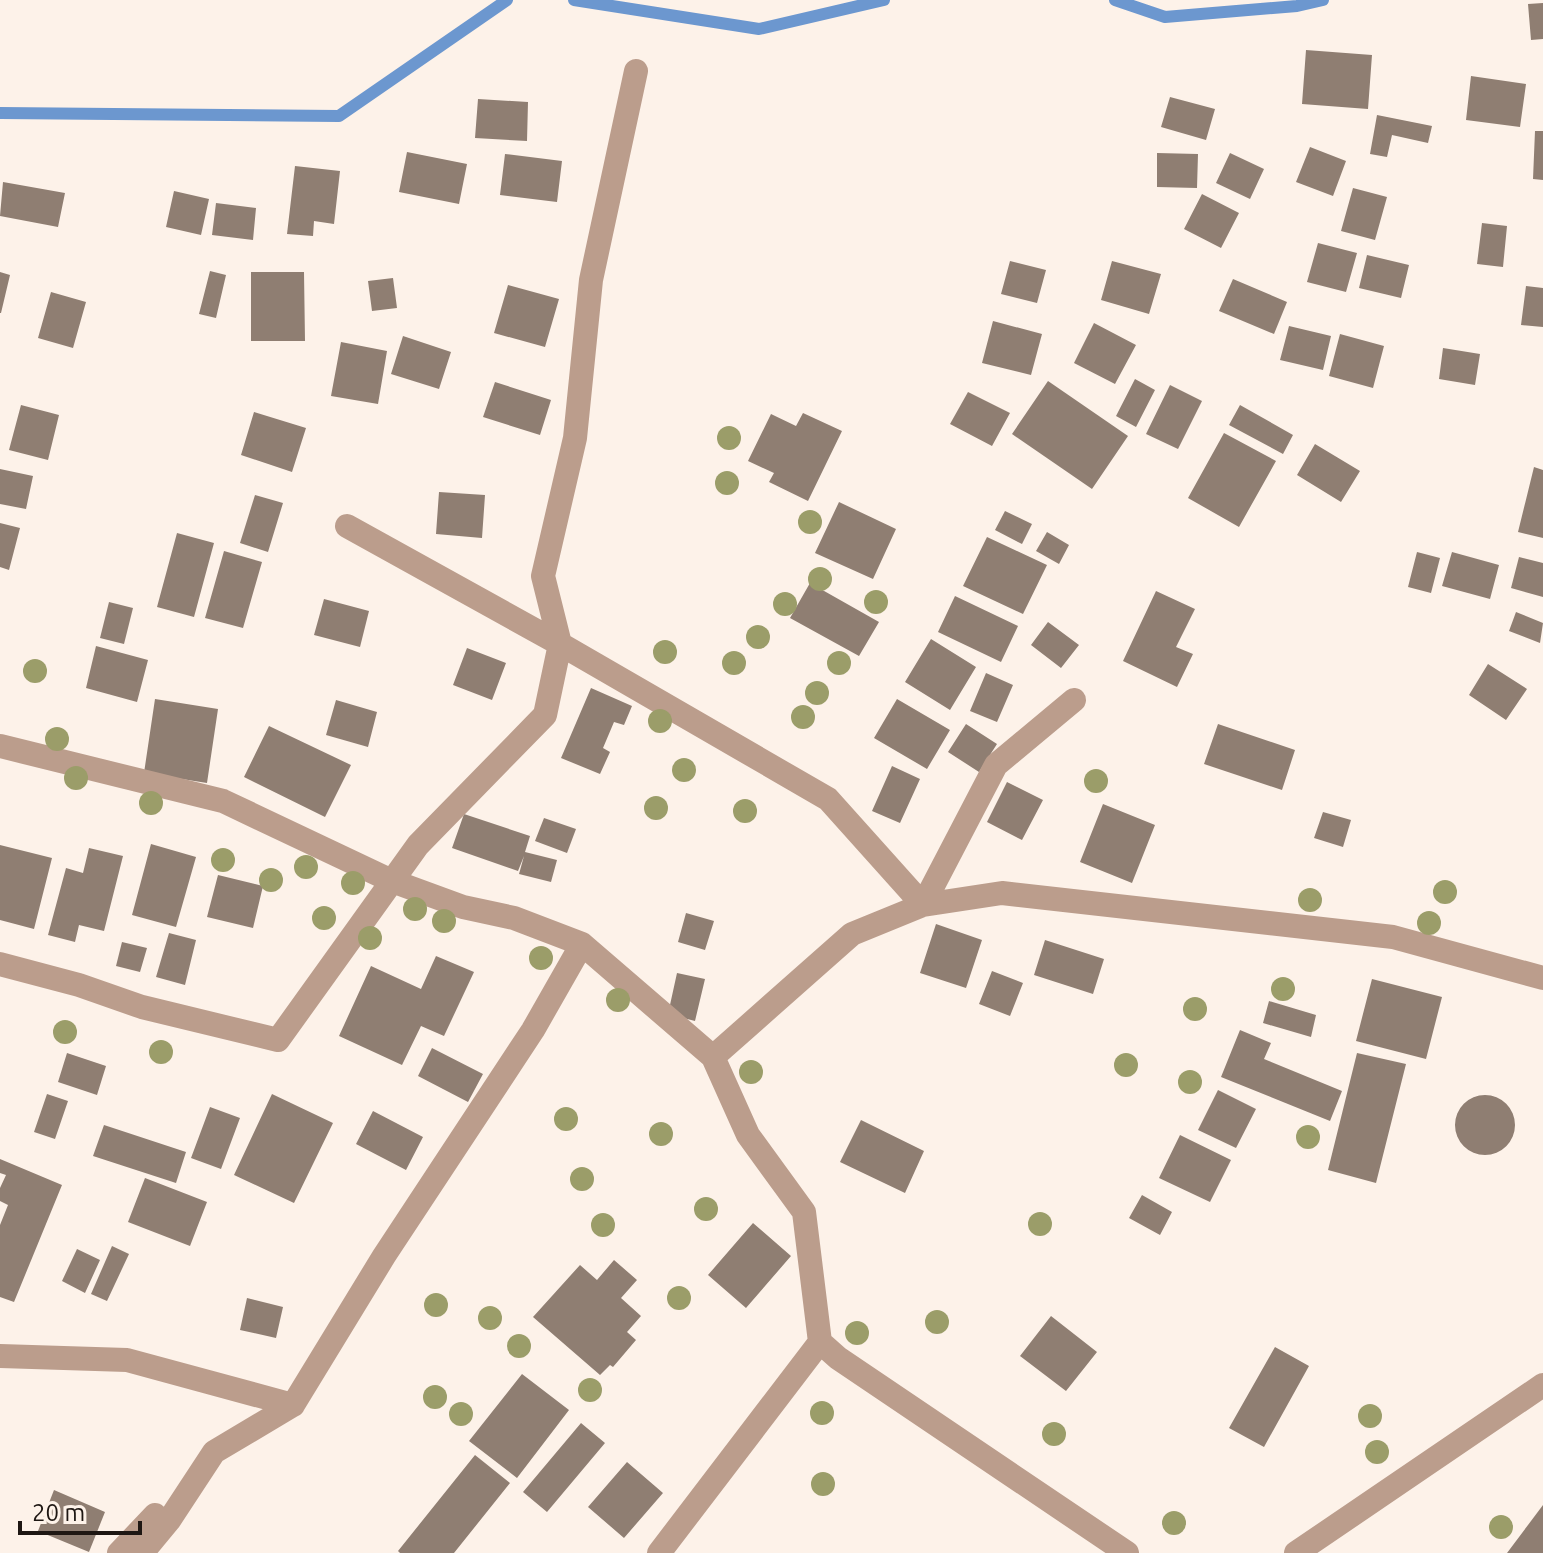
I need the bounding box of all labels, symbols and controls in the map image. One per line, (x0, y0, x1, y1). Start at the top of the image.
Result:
scale bar (20, 1485, 140, 1535)
text: 20 m (32, 1499, 85, 1526)

